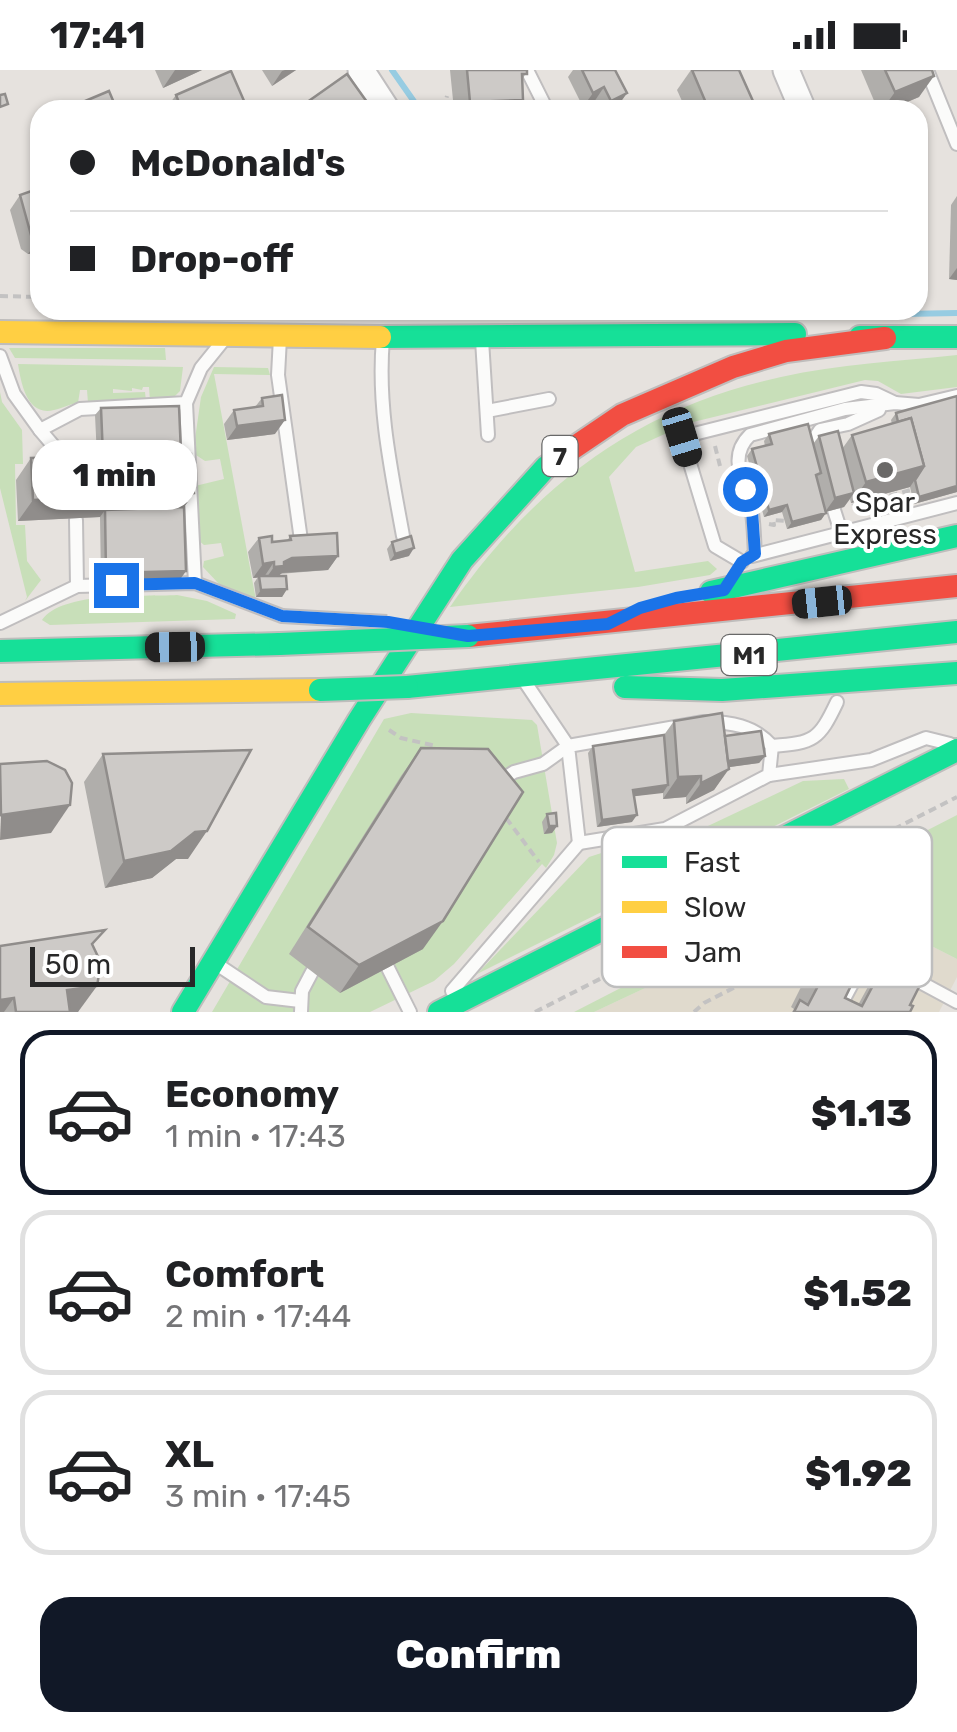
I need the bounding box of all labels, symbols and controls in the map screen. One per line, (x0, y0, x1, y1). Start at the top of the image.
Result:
text: 17:41 (50, 12, 146, 58)
text: McDonald's (130, 140, 346, 186)
text: Drop-off (130, 236, 293, 282)
car (659, 404, 705, 470)
road number: 7 (542, 436, 578, 476)
callout: 1 min (34, 440, 198, 510)
text: 1 min (73, 456, 156, 494)
marker: Spar Express (874, 459, 896, 481)
route start (723, 467, 768, 512)
place label: Spar Express (833, 486, 937, 551)
route end (94, 563, 139, 608)
car (791, 584, 853, 620)
car (145, 631, 205, 663)
road number: M1 (722, 635, 776, 675)
legend (602, 827, 932, 987)
text: Fast (684, 846, 740, 879)
text: Slow (684, 891, 746, 924)
text: Jam (684, 936, 742, 969)
scale bar (30, 942, 195, 986)
text: 50 m (45, 948, 111, 981)
icon: car (45, 1068, 135, 1158)
text: Economy (165, 1071, 339, 1117)
text: $1.13 (811, 1090, 912, 1136)
text: 1 min · 17:43 (165, 1117, 346, 1155)
icon: car (45, 1248, 135, 1338)
text: Comfort (165, 1251, 324, 1297)
text: $1.52 (803, 1270, 912, 1316)
text: 2 min · 17:44 (165, 1297, 352, 1335)
icon: car (45, 1428, 135, 1518)
text: XL (165, 1431, 214, 1477)
text: $1.92 (805, 1450, 912, 1496)
text: 3 min · 17:45 (165, 1477, 351, 1515)
button: Confirm (40, 1597, 917, 1712)

